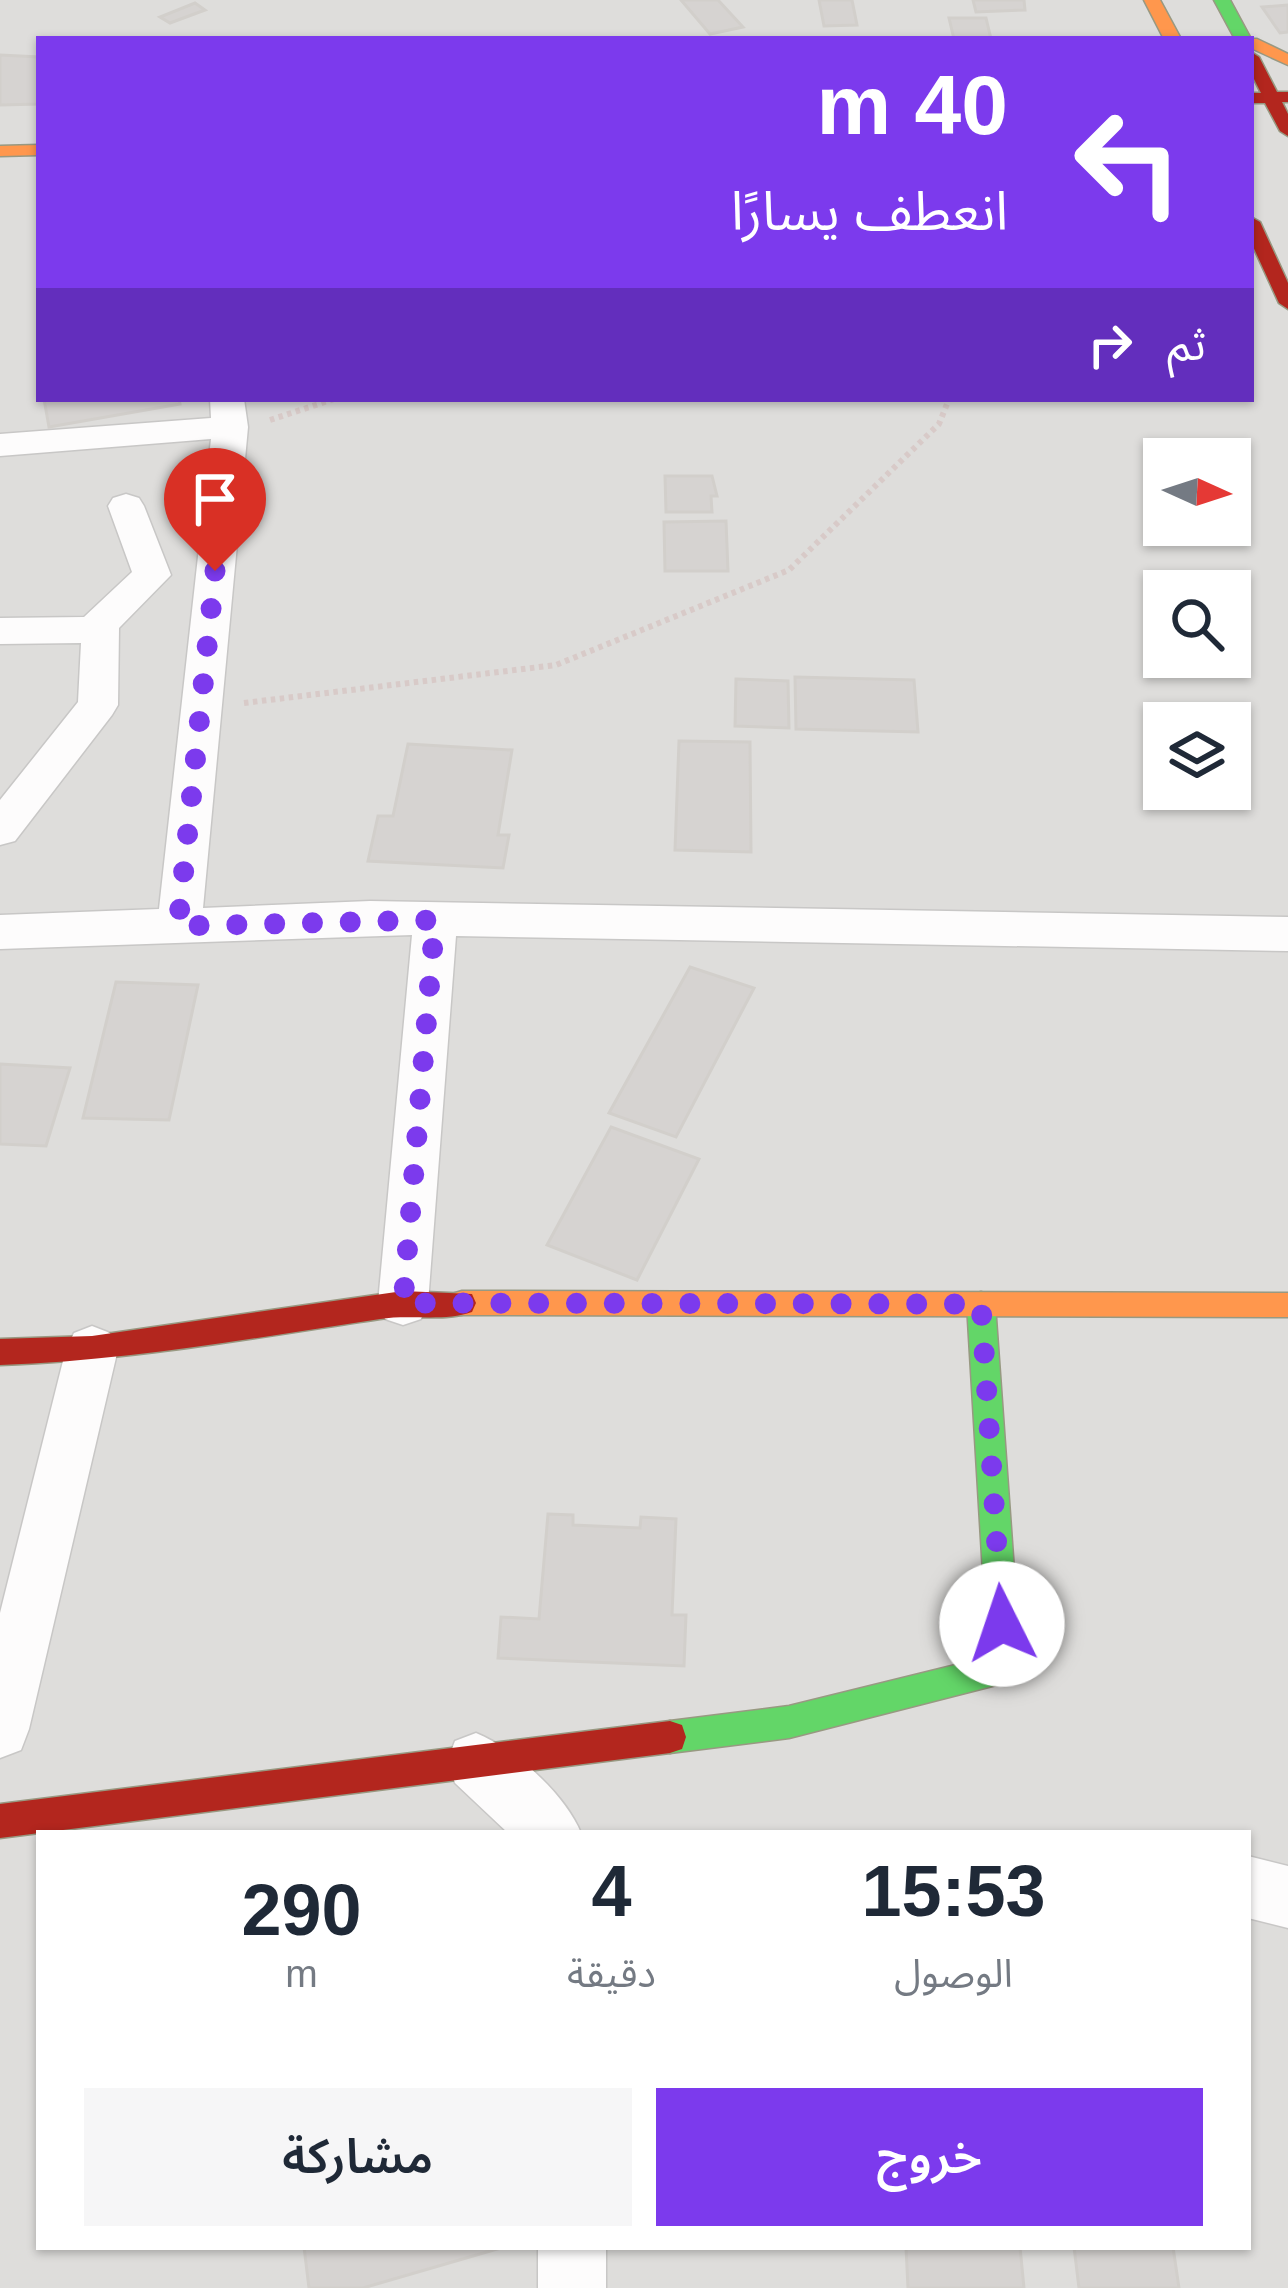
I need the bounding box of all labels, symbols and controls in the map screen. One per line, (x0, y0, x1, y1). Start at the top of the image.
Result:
text: 40 m (817, 58, 1008, 152)
icon: left (1050, 84, 1206, 240)
text: انعطف يسارًا (731, 181, 1008, 241)
icon: right (1077, 312, 1143, 378)
text: ثم (1167, 319, 1206, 370)
north arrow (1143, 438, 1251, 546)
map controls (1143, 438, 1251, 810)
pin (164, 448, 266, 571)
icon: arrive (182, 466, 248, 532)
button: search (1143, 570, 1251, 678)
button: layers (1143, 702, 1251, 810)
position arrow (939, 1561, 1065, 1687)
text: 4 (591, 1851, 632, 1931)
text: 15:53 (861, 1851, 1046, 1931)
text: 290 (242, 1870, 362, 1950)
text: m (285, 1952, 318, 1995)
text: دقيقة (567, 1952, 656, 1995)
text: الوصول (894, 1952, 1013, 1995)
button: مشاركة (84, 2088, 632, 2226)
button: خروج (656, 2088, 1203, 2226)

